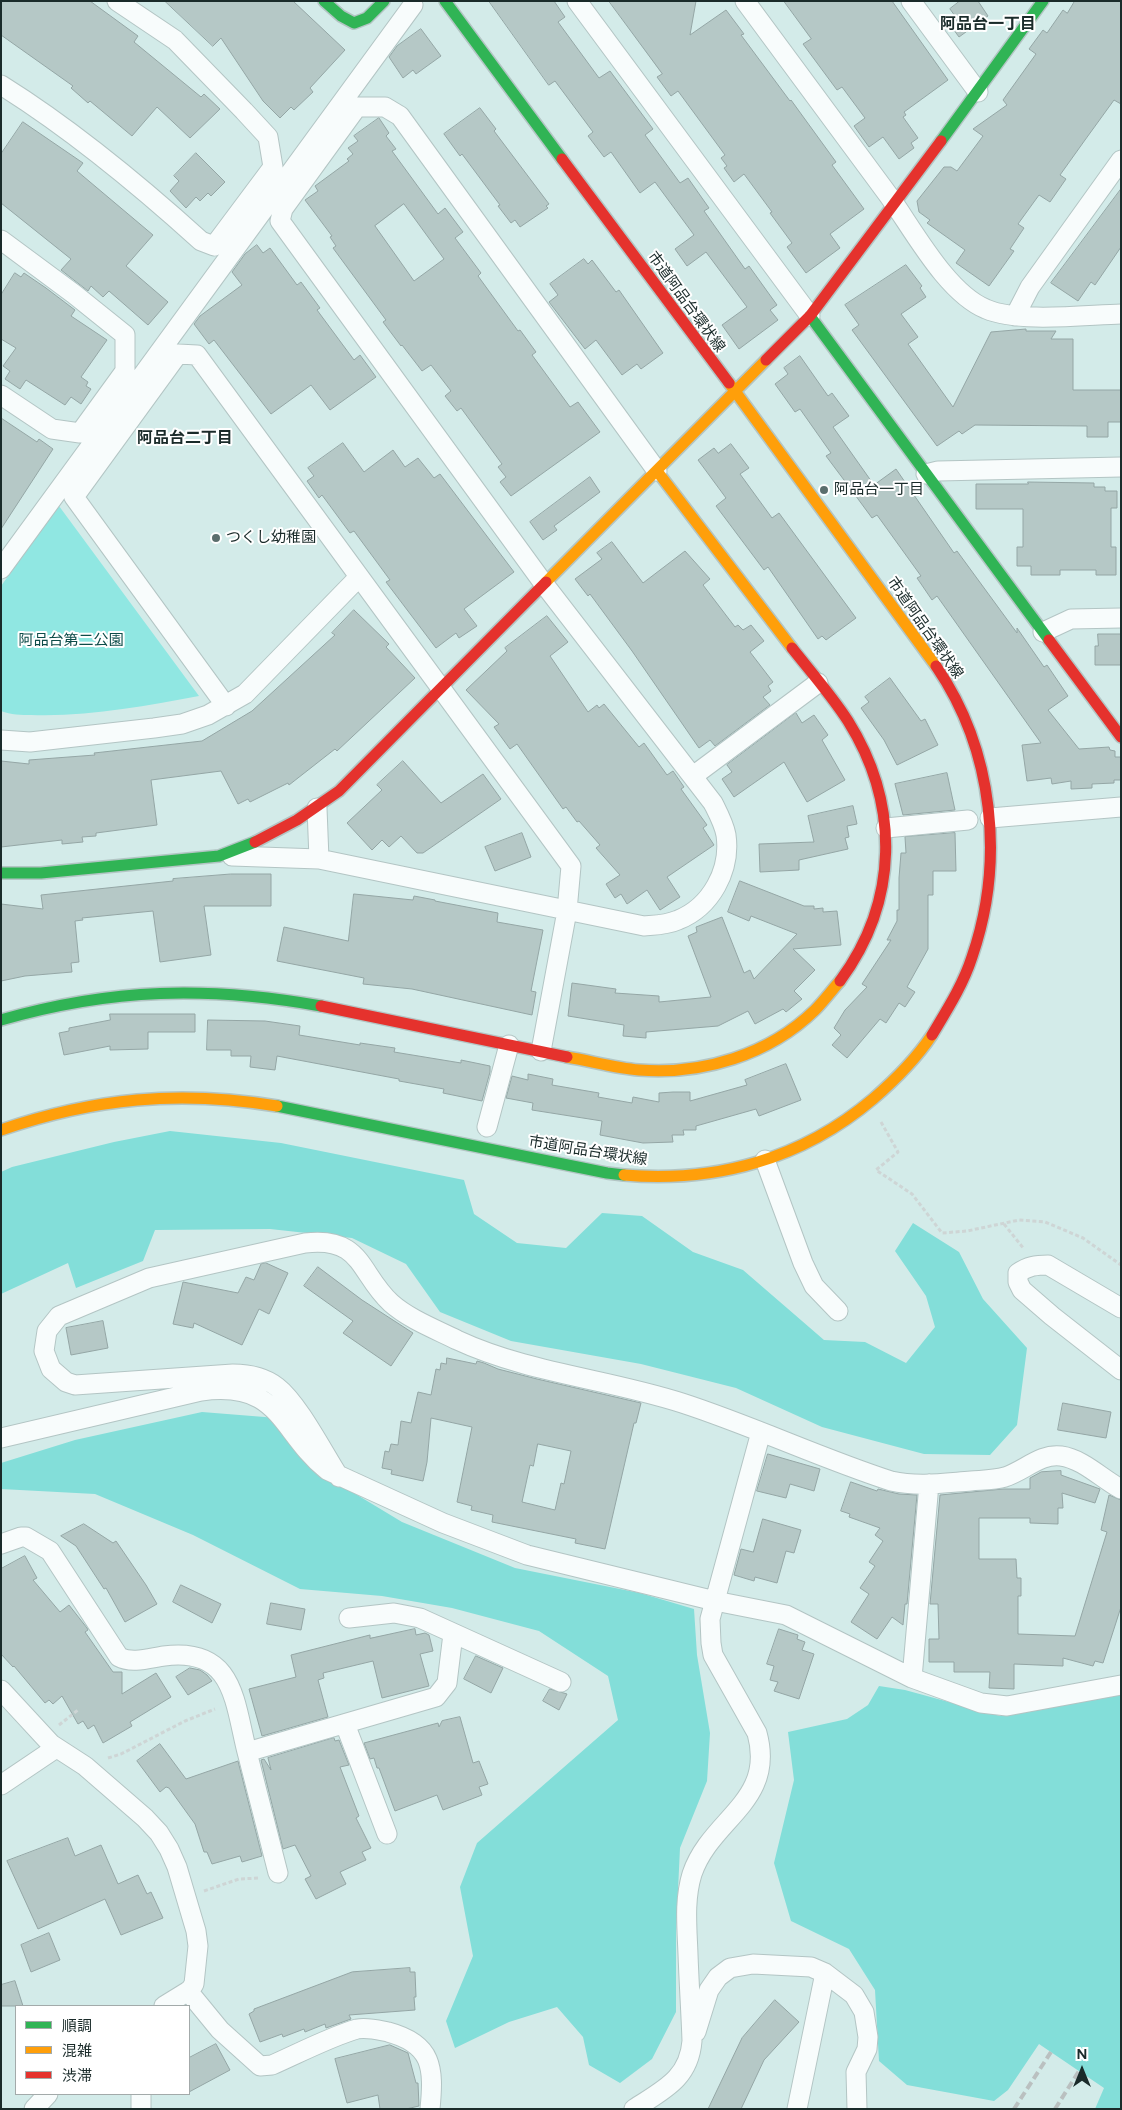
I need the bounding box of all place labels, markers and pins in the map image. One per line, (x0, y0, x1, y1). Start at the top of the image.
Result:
place label: 阿品台一丁目 (834, 481, 924, 499)
marker: 阿品台一丁目 (818, 484, 830, 496)
place label: つくし幼稚園 (226, 529, 316, 547)
marker: つくし幼稚園 (210, 532, 222, 544)

